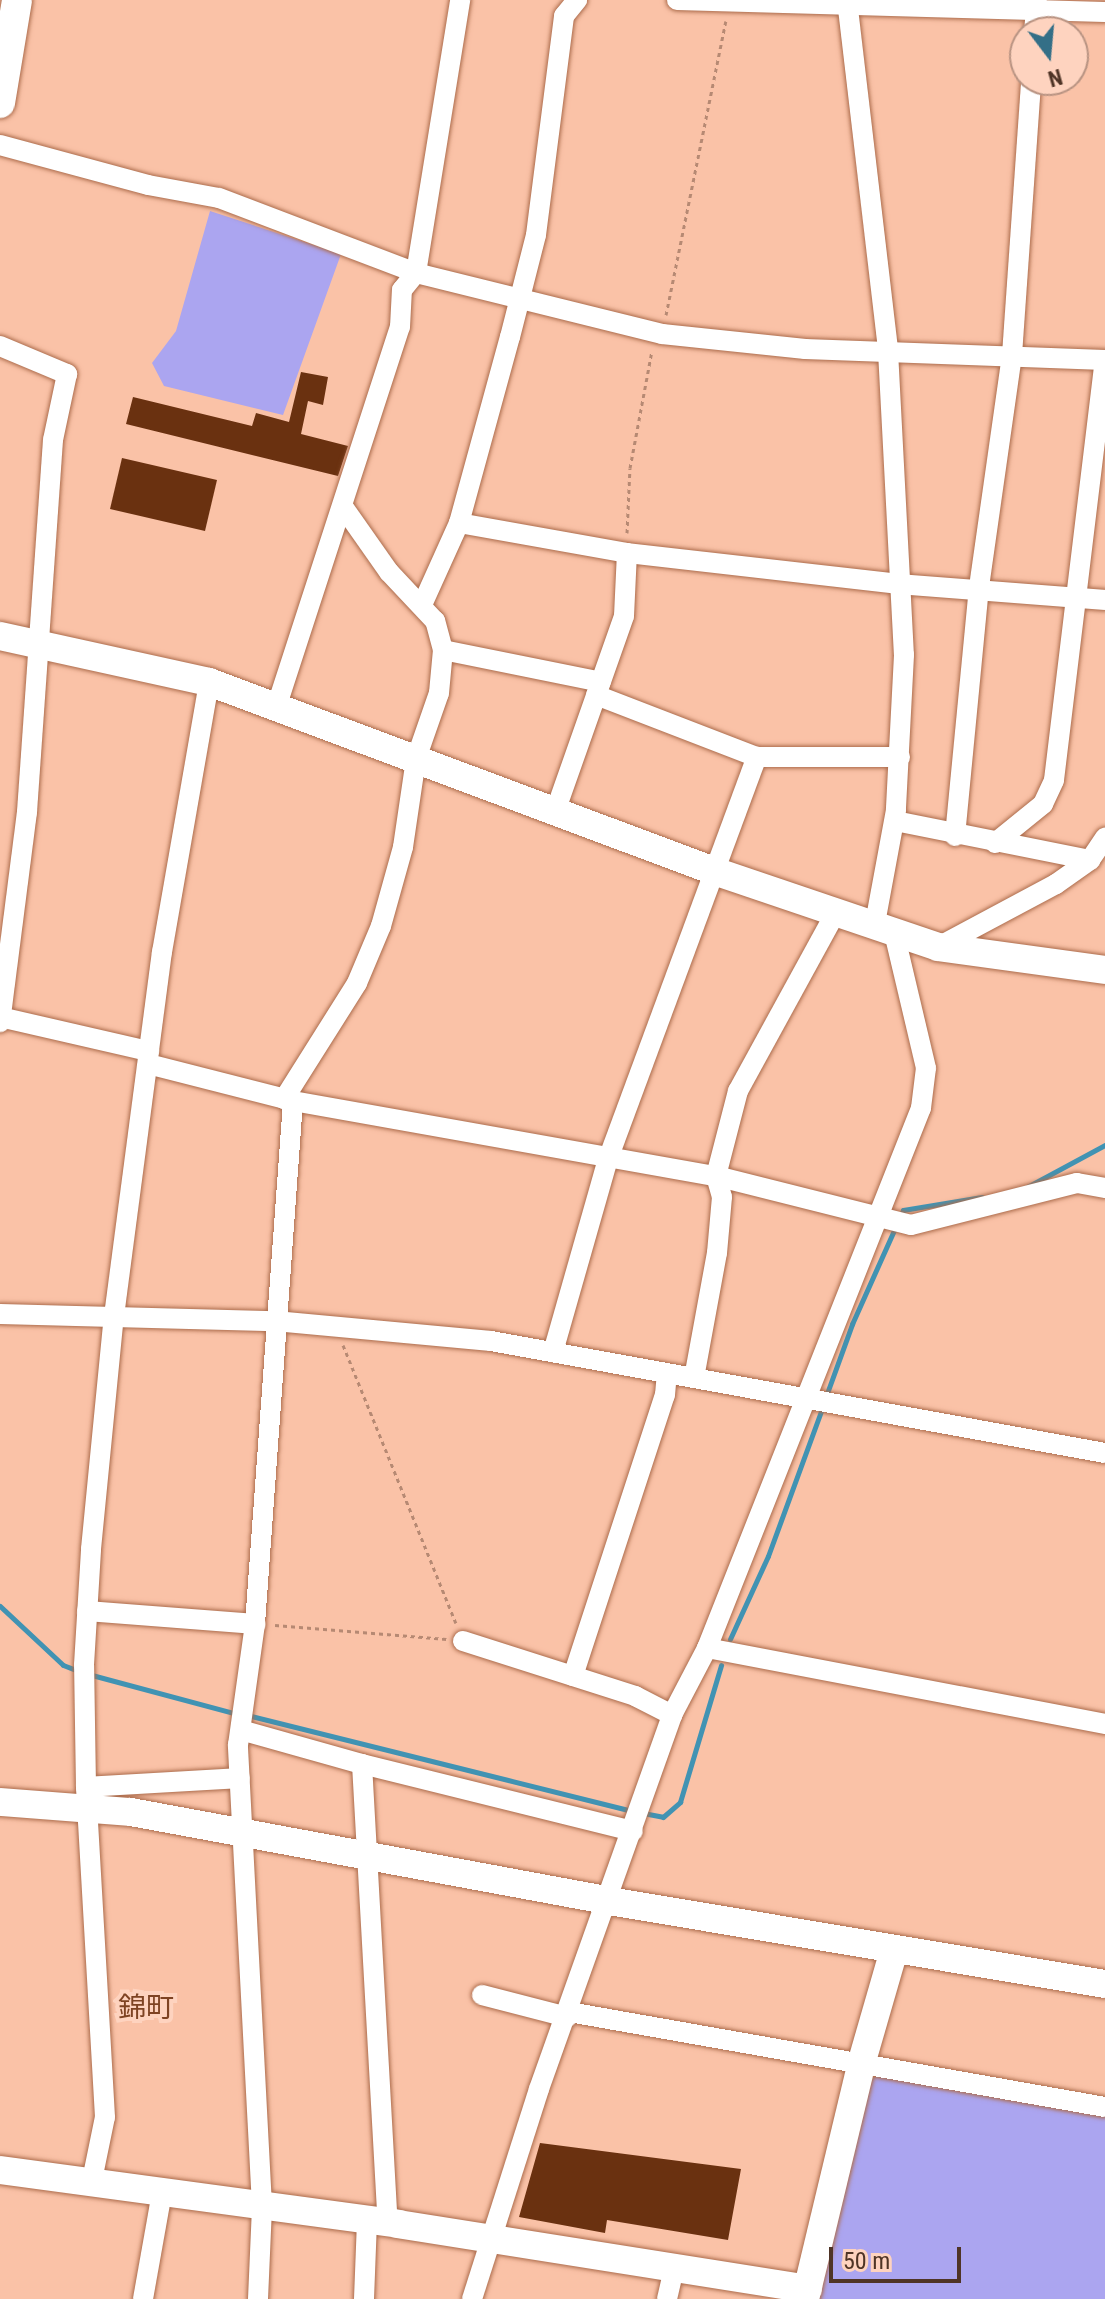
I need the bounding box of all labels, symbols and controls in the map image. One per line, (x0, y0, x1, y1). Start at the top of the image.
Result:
north arrow (1009, 16, 1089, 96)
text: N (1045, 64, 1065, 92)
district label: 錦町 (118, 1991, 174, 2025)
scale bar (833, 2231, 965, 2281)
text: 50 m (843, 2247, 890, 2275)

